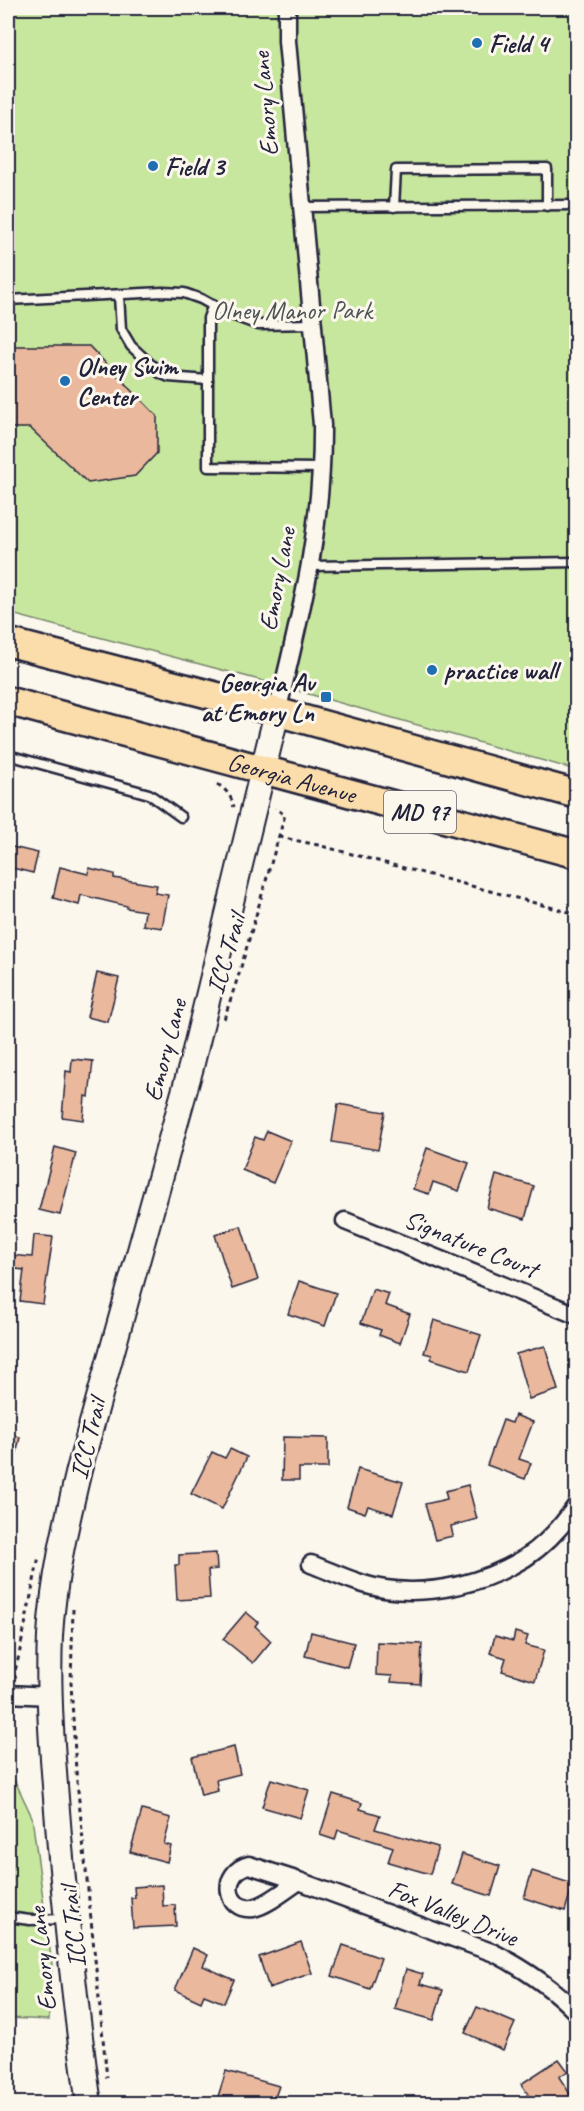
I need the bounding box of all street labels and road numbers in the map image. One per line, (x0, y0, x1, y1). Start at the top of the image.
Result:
street label: Emory Lane (244, 49, 286, 157)
street label: Emory Lane (251, 523, 303, 633)
street label: Georgia Avenue (224, 744, 362, 811)
road number: MD 97 (384, 791, 456, 833)
street label: ICC Trail (198, 906, 255, 998)
street label: Emory Lane (136, 994, 195, 1105)
street label: Signature Court (400, 1202, 546, 1287)
street label: ICC Trail (62, 1391, 115, 1483)
street label: Fox Valley Drive (384, 1872, 524, 1954)
street label: ICC Trail (52, 1880, 94, 1969)
street label: Emory Lane (20, 1904, 64, 2013)

